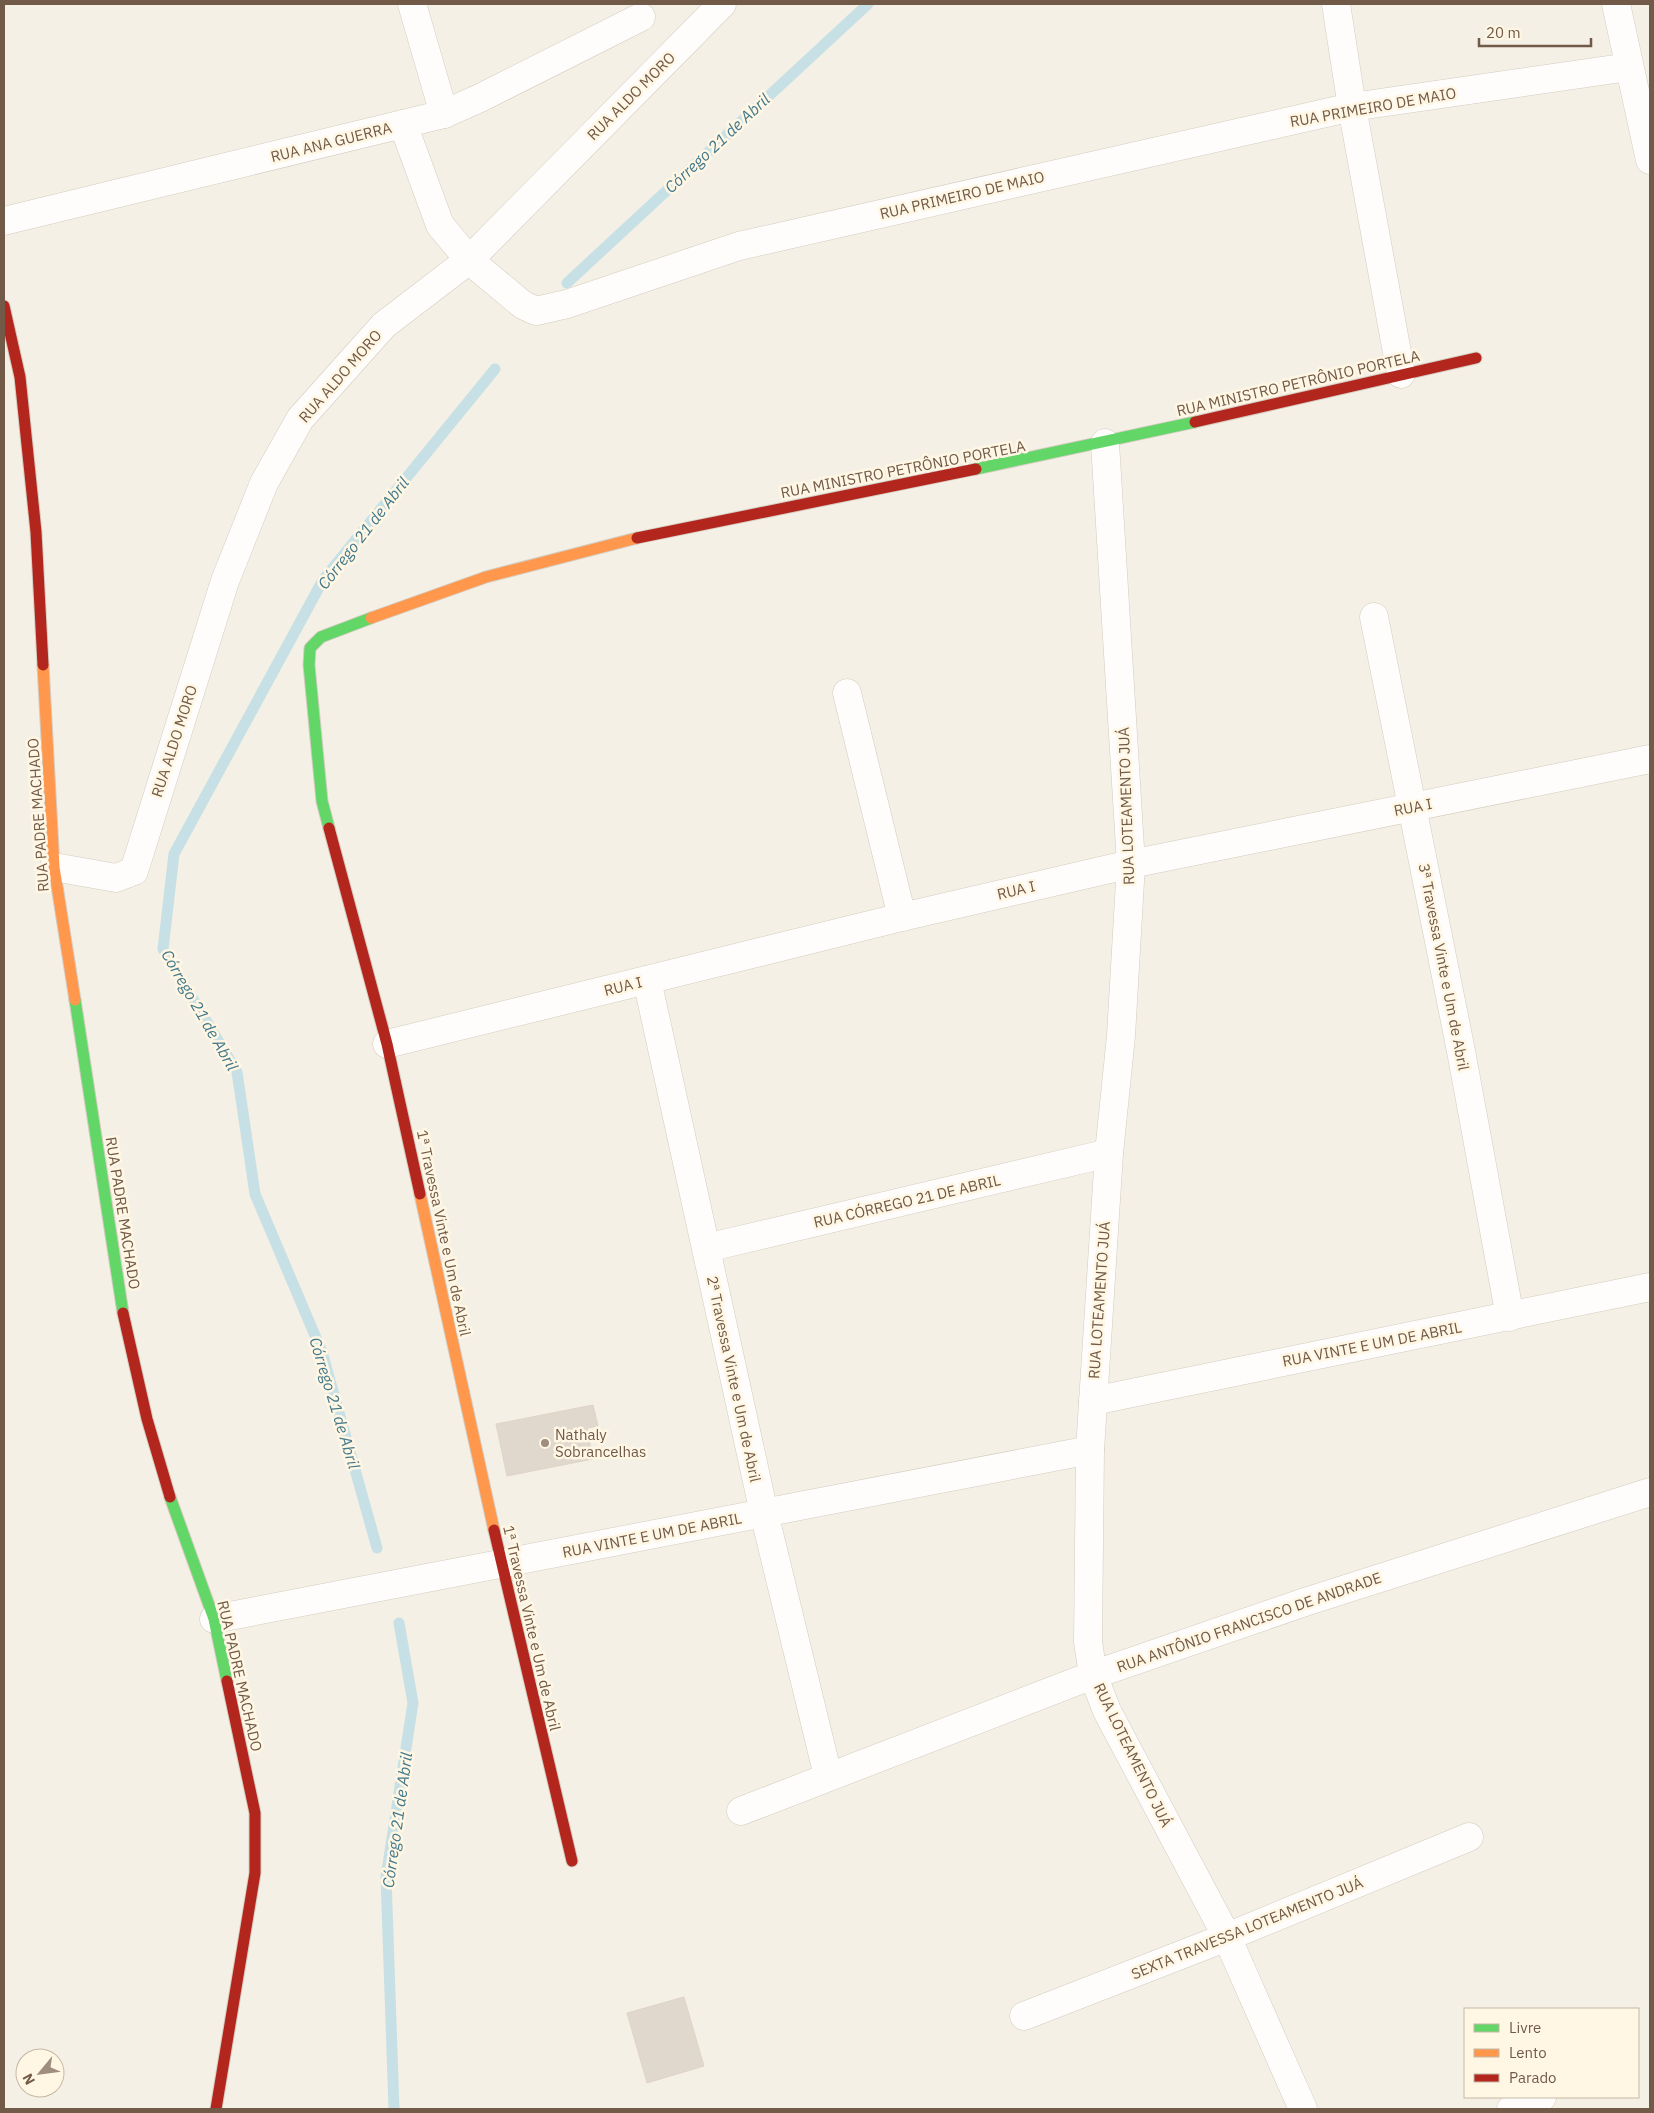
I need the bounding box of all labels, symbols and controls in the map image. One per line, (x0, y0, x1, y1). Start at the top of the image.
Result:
scale bar (1479, 15, 1592, 47)
text: 20 m (1486, 23, 1521, 42)
street label: RUA ALDO MORO (583, 48, 679, 144)
street label: RUA PRIMEIRO DE MAIO (1288, 83, 1458, 131)
water label: Córrego 21 de Abril (660, 89, 774, 197)
street label: RUA ANA GUERRA (268, 118, 394, 166)
street label: RUA PRIMEIRO DE MAIO (878, 167, 1046, 223)
street label: RUA ALDO MORO (295, 326, 385, 426)
street label: RUA MINISTRO PETRÔNIO PORTELA (1175, 346, 1422, 420)
street label: RUA MINISTRO PETRÔNIO PORTELA (779, 436, 1027, 502)
water label: Córrego 21 de Abril (313, 472, 413, 593)
street label: RUA ALDO MORO (147, 683, 201, 799)
street label: RUA LOTEAMENTO JUÁ (1114, 726, 1138, 885)
street label: RUA PADRE MACHADO (23, 737, 53, 893)
street label: RUA I (1392, 794, 1434, 820)
street label: 3ª Travessa Vinte e Um de Abril (1415, 862, 1473, 1072)
street label: RUA I (995, 876, 1037, 904)
water label: Córrego 21 de Abril (157, 946, 243, 1075)
street label: RUA I (602, 972, 644, 1000)
street label: 1ª Travessa Vinte e Um de Abril (413, 1128, 475, 1338)
street label: RUA PADRE MACHADO (102, 1135, 144, 1291)
street label: RUA CÓRREGO 21 DE ABRIL (812, 1170, 1003, 1232)
street label: RUA LOTEAMENTO JUÁ (1084, 1220, 1114, 1380)
street label: 2ª Travessa Vinte e Um de Abril (703, 1274, 765, 1484)
street label: RUA VINTE E UM DE ABRIL (1281, 1317, 1464, 1371)
water label: Córrego 21 de Abril (305, 1335, 365, 1472)
place label: Nathaly Sobrancelhas (555, 1425, 646, 1461)
marker: Nathaly Sobrancelhas (539, 1437, 551, 1449)
street label: RUA VINTE E UM DE ABRIL (561, 1508, 744, 1562)
street label: 1ª Travessa Vinte e Um de Abril (499, 1523, 565, 1733)
street label: RUA ANTÔNIO FRANCISCO DE ANDRADE (1114, 1568, 1384, 1676)
street label: RUA PADRE MACHADO (213, 1599, 267, 1753)
street label: RUA LOTEAMENTO JUÁ (1090, 1680, 1176, 1831)
water label: Córrego 21 de Abril (378, 1750, 417, 1889)
street label: SEXTA TRAVESSA LOTEAMENTO JUÁ (1128, 1873, 1366, 1983)
legend (1464, 2008, 1639, 2098)
text: Livre (1509, 2018, 1541, 2037)
text: Lento (1509, 2043, 1547, 2062)
north arrow (15, 2048, 65, 2098)
text: Parado (1509, 2068, 1557, 2087)
text: N (18, 2071, 39, 2088)

